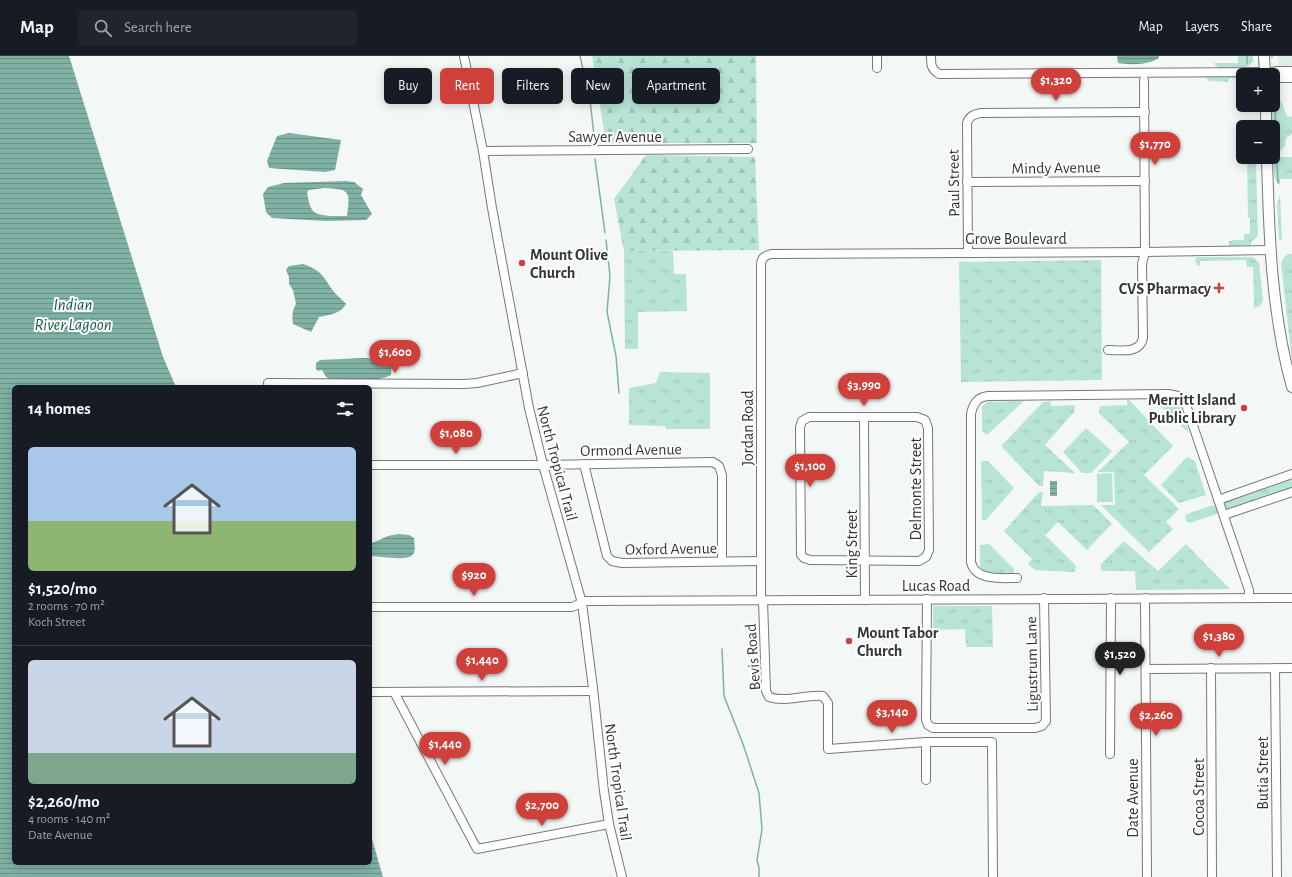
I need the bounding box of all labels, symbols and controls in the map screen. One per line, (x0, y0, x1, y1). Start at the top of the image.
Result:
search box (78, 10, 358, 46)
icon: search (92, 17, 114, 39)
text: Map (20, 18, 54, 37)
text: Search here (124, 20, 192, 35)
text: Map (1138, 20, 1163, 34)
text: Layers (1185, 20, 1219, 34)
text: Share (1241, 20, 1272, 34)
chip: Buy (384, 68, 432, 104)
chip: Rent (440, 68, 494, 104)
chip: Filters (502, 68, 563, 104)
chip: New (571, 68, 624, 104)
chip: Apartment (632, 68, 720, 104)
pin: $1,320 (1023, 68, 1089, 102)
map controls (1236, 68, 1280, 164)
button: + (1236, 68, 1280, 112)
text: $1,320 (1040, 74, 1072, 87)
button: − (1236, 120, 1280, 164)
street label: Sawyer Avenue (568, 129, 662, 146)
pin: $1,770 (1122, 132, 1188, 166)
text: $1,770 (1139, 138, 1171, 151)
street label: Paul Street (945, 149, 963, 217)
street label: Mindy Avenue (1011, 159, 1101, 178)
street label: Grove Boulevard (965, 231, 1067, 247)
place label: Mount Olive Church (530, 247, 609, 281)
marker: Mount Olive Church (517, 258, 527, 268)
place label: CVS Pharmacy (1119, 281, 1212, 298)
marker: CVS Pharmacy (1214, 283, 1224, 293)
water label: Indian River Lagoon (34, 296, 112, 333)
pin: $1,600 (362, 340, 428, 374)
text: $1,600 (378, 346, 412, 359)
pin: $3,990 (831, 373, 897, 407)
text: $3,990 (847, 379, 881, 392)
street label: Jordan Road (740, 390, 756, 466)
place label: Merritt Island Public Library (1148, 392, 1237, 427)
icon: filters (334, 398, 356, 420)
text: 14 homes (28, 400, 91, 417)
marker: Merritt Island Public Library (1239, 403, 1249, 413)
street label: North Tropical Trail (534, 404, 580, 523)
pin: $1,080 (423, 421, 489, 455)
text: $1,080 (439, 427, 473, 440)
street label: Delmonte Street (908, 438, 924, 540)
street label: Ormond Avenue (580, 441, 682, 459)
pin: $1,100 (777, 454, 843, 488)
text: $1,100 (794, 460, 826, 473)
icon: home (156, 473, 228, 545)
street label: King Street (844, 510, 860, 578)
street label: Oxford Avenue (625, 540, 717, 558)
pin: $920 (450, 563, 498, 597)
text: $920 (461, 569, 487, 582)
street label: Lucas Road (902, 578, 970, 594)
text: $1,520/mo (28, 580, 97, 597)
text: 2 rooms · 70 m² (28, 600, 105, 613)
text: Koch Street (28, 616, 86, 629)
street label: Ligustrum Lane (1023, 616, 1041, 712)
street label: Bevis Road (743, 623, 763, 691)
pin: $1,380 (1186, 624, 1252, 658)
place label: Mount Tabor Church (857, 625, 939, 659)
text: $1,380 (1203, 630, 1235, 643)
marker: Mount Tabor Church (844, 636, 854, 646)
pin: $1,520 (1087, 642, 1153, 676)
pin: $1,440 (449, 648, 515, 682)
text: $1,520 (1104, 648, 1136, 661)
text: $1,440 (465, 654, 499, 667)
icon: home (156, 686, 228, 758)
pin: $3,140 (859, 700, 925, 734)
pin: $2,260 (1123, 703, 1189, 737)
text: $3,140 (876, 706, 908, 719)
text: $2,260 (1139, 709, 1173, 722)
street label: North Tropical Trail (602, 722, 634, 842)
pin: $1,440 (412, 732, 478, 766)
street label: Butia Street (1255, 736, 1271, 810)
text: $1,440 (428, 738, 462, 751)
street label: Date Avenue (1125, 758, 1141, 838)
street label: Cocoa Street (1191, 758, 1207, 836)
text: $2,260/mo (28, 793, 100, 810)
pin: $2,700 (509, 793, 575, 827)
text: $2,700 (525, 799, 559, 812)
text: 4 rooms · 140 m² (28, 813, 110, 826)
text: Date Avenue (28, 829, 92, 842)

